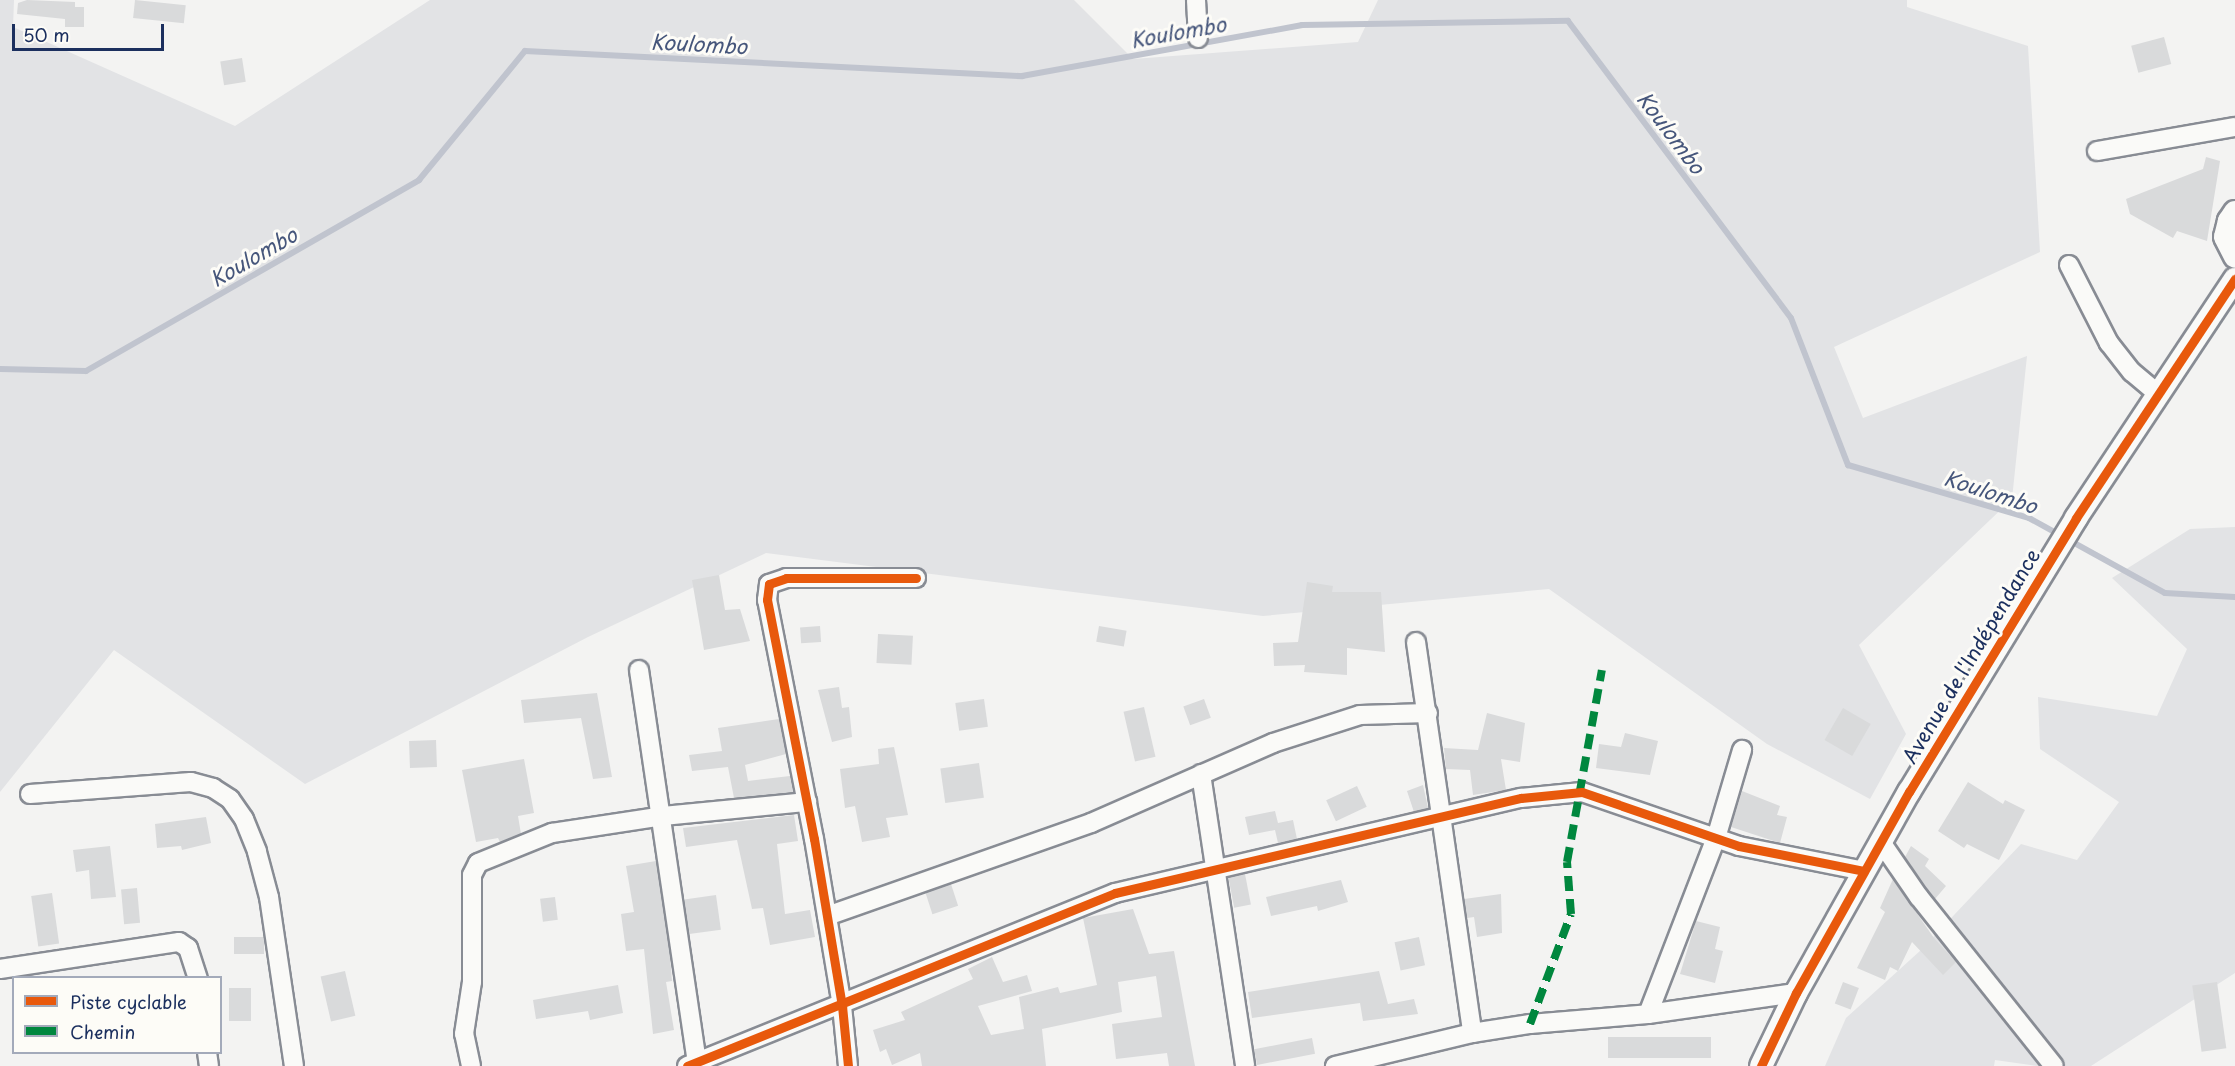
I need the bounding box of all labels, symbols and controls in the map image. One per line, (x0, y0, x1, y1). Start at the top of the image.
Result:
water label: Koulombo (1128, 10, 1228, 52)
scale bar (15, 12, 166, 50)
text: 50 m (23, 21, 70, 48)
water label: Koulombo (650, 28, 748, 58)
water label: Koulombo (1633, 86, 1711, 178)
water label: Koulombo (205, 221, 301, 291)
water label: Koulombo (1941, 464, 2041, 518)
street label: Avenue de l'Indépendance (1897, 544, 2045, 768)
legend (12, 976, 222, 1054)
text: Piste cyclable (70, 988, 187, 1015)
text: Chemin (70, 1018, 135, 1045)

